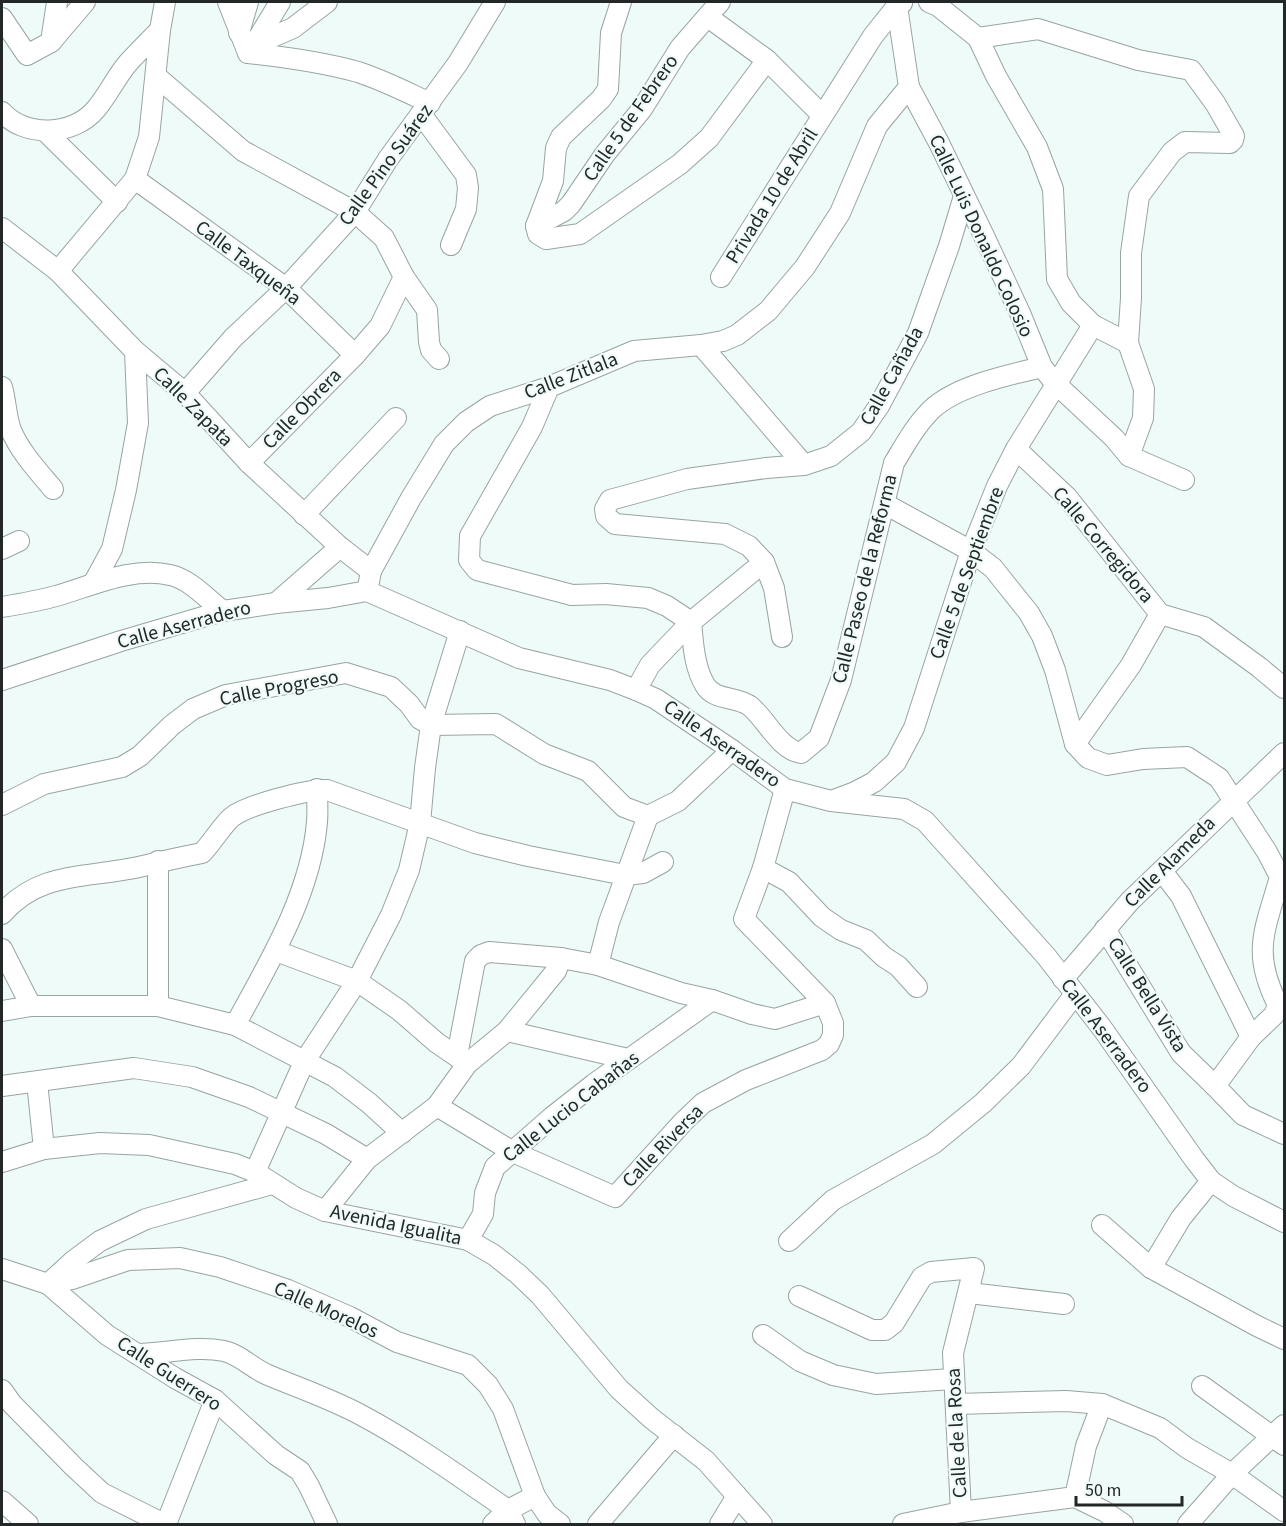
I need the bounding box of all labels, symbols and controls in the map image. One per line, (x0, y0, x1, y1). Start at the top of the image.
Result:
street label: Calle 5 de Febrero (577, 49, 685, 187)
street label: Calle Pino Suárez (332, 98, 440, 232)
street label: Privada 10 de Abril (719, 123, 825, 269)
street label: Calle Luis Donaldo Colosio (922, 130, 1040, 342)
street label: Calle Taxqueña (189, 214, 307, 312)
street label: Calle Cañada (853, 321, 931, 431)
street label: Calle Zitlala (520, 345, 622, 407)
street label: Calle Zapata (147, 361, 239, 453)
street label: Calle Obrera (256, 362, 348, 456)
street label: Calle Paseo de la Reforma (825, 471, 905, 687)
street label: Calle Corregidora (1046, 481, 1160, 609)
street label: Calle 5 de Septiembre (923, 483, 1011, 663)
street label: Calle Aserradero (114, 594, 254, 656)
street label: Calle Progreso (217, 663, 341, 713)
street label: Calle Aserradero (658, 693, 786, 795)
street label: Calle Alameda (1118, 810, 1222, 914)
street label: Calle Bella Vista (1100, 932, 1194, 1058)
street label: Calle Aserradero (1053, 973, 1159, 1099)
street label: Calle Lucio Cabañas (497, 1045, 645, 1169)
street label: Calle Riversa (616, 1098, 710, 1194)
street label: Avenida Igualita (328, 1197, 464, 1253)
street label: Calle Morelos (269, 1274, 383, 1346)
street label: Calle Guerrero (111, 1330, 227, 1418)
street label: Calle de la Rosa (940, 1367, 974, 1499)
scale bar (1076, 1469, 1182, 1507)
text: 50 m (1085, 1478, 1121, 1503)

